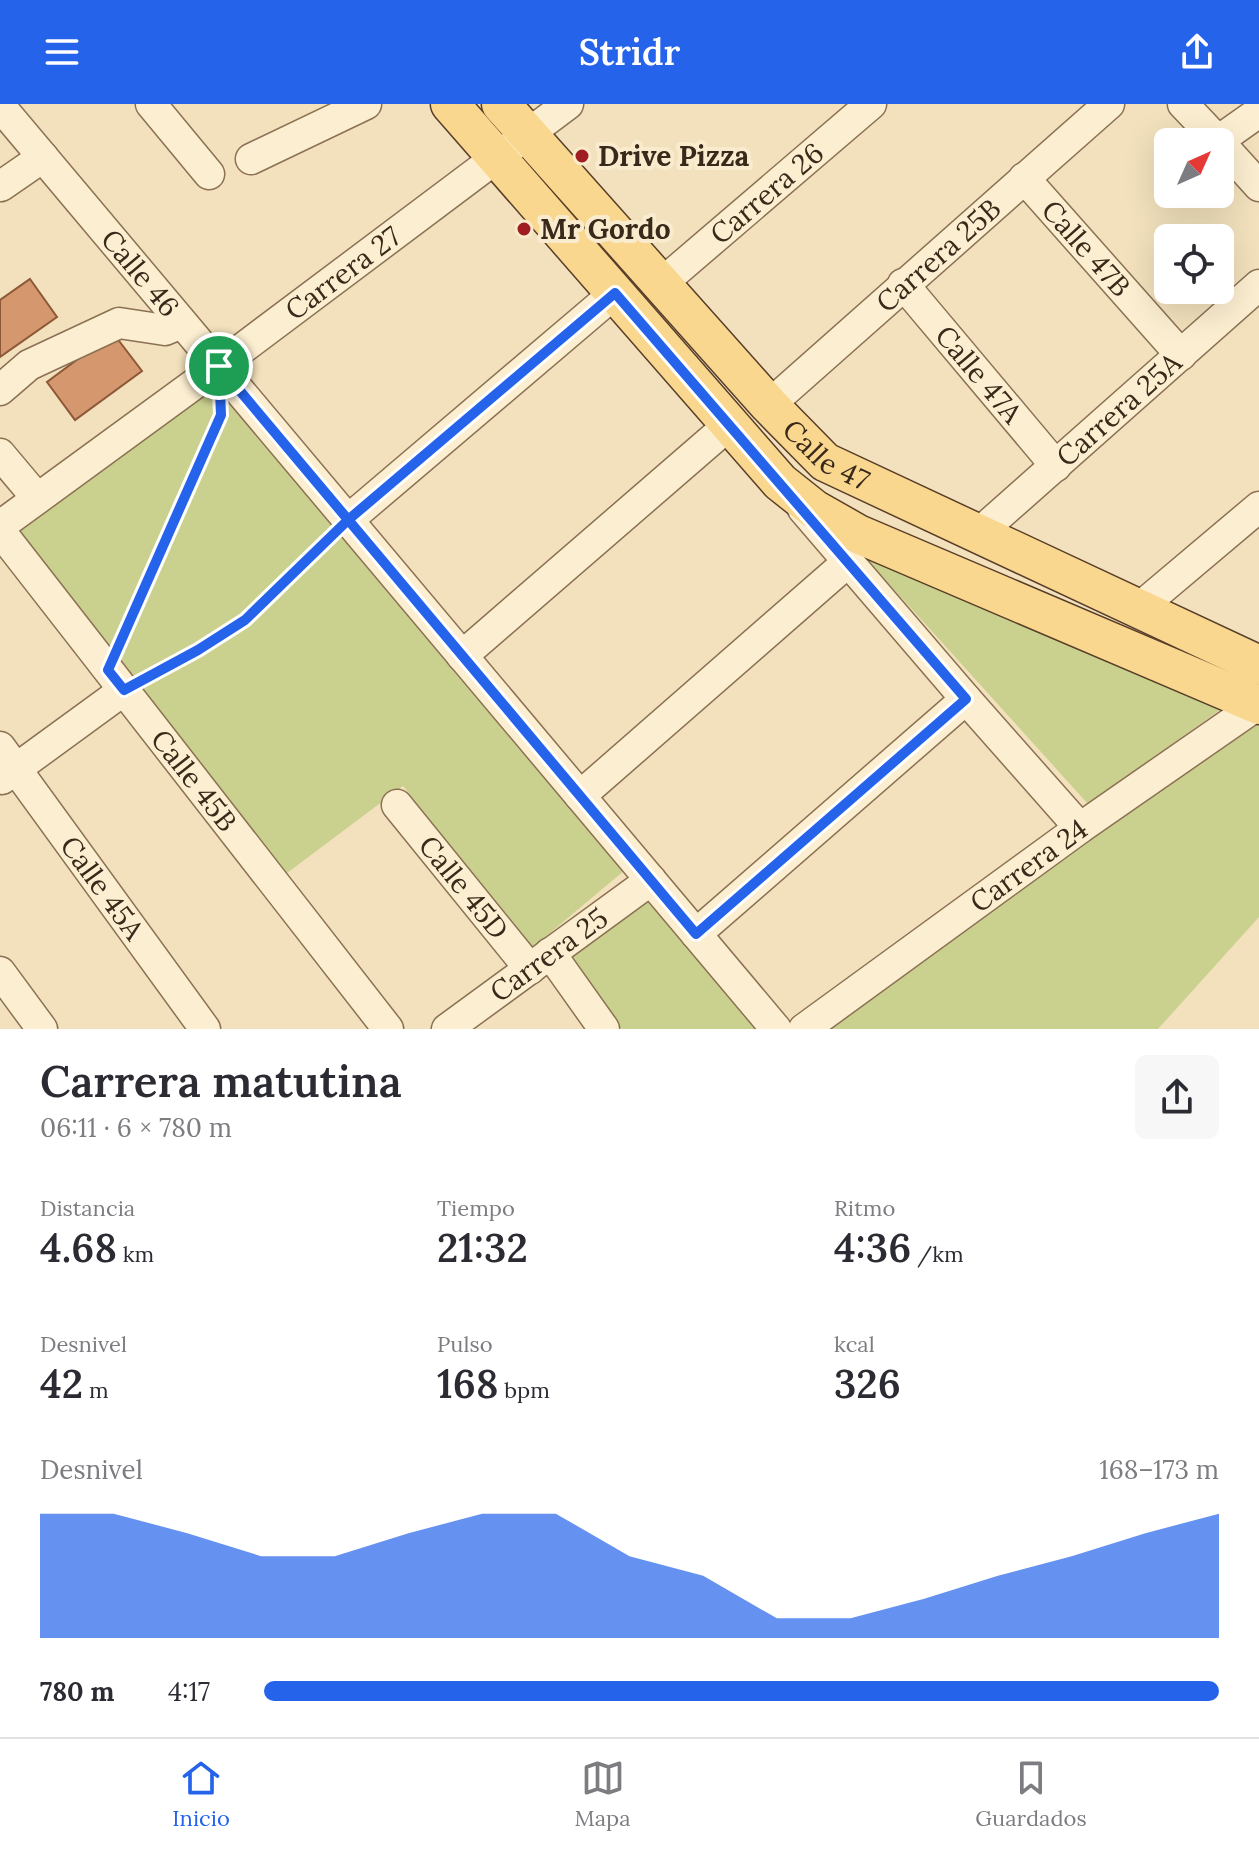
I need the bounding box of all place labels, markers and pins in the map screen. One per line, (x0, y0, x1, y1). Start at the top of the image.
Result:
place label: Drive Pizza (598, 138, 750, 174)
marker: Drive Pizza (573, 147, 591, 165)
place label: Mr Gordo (540, 211, 670, 247)
marker: Mr Gordo (515, 220, 533, 238)
pin (185, 332, 253, 400)

